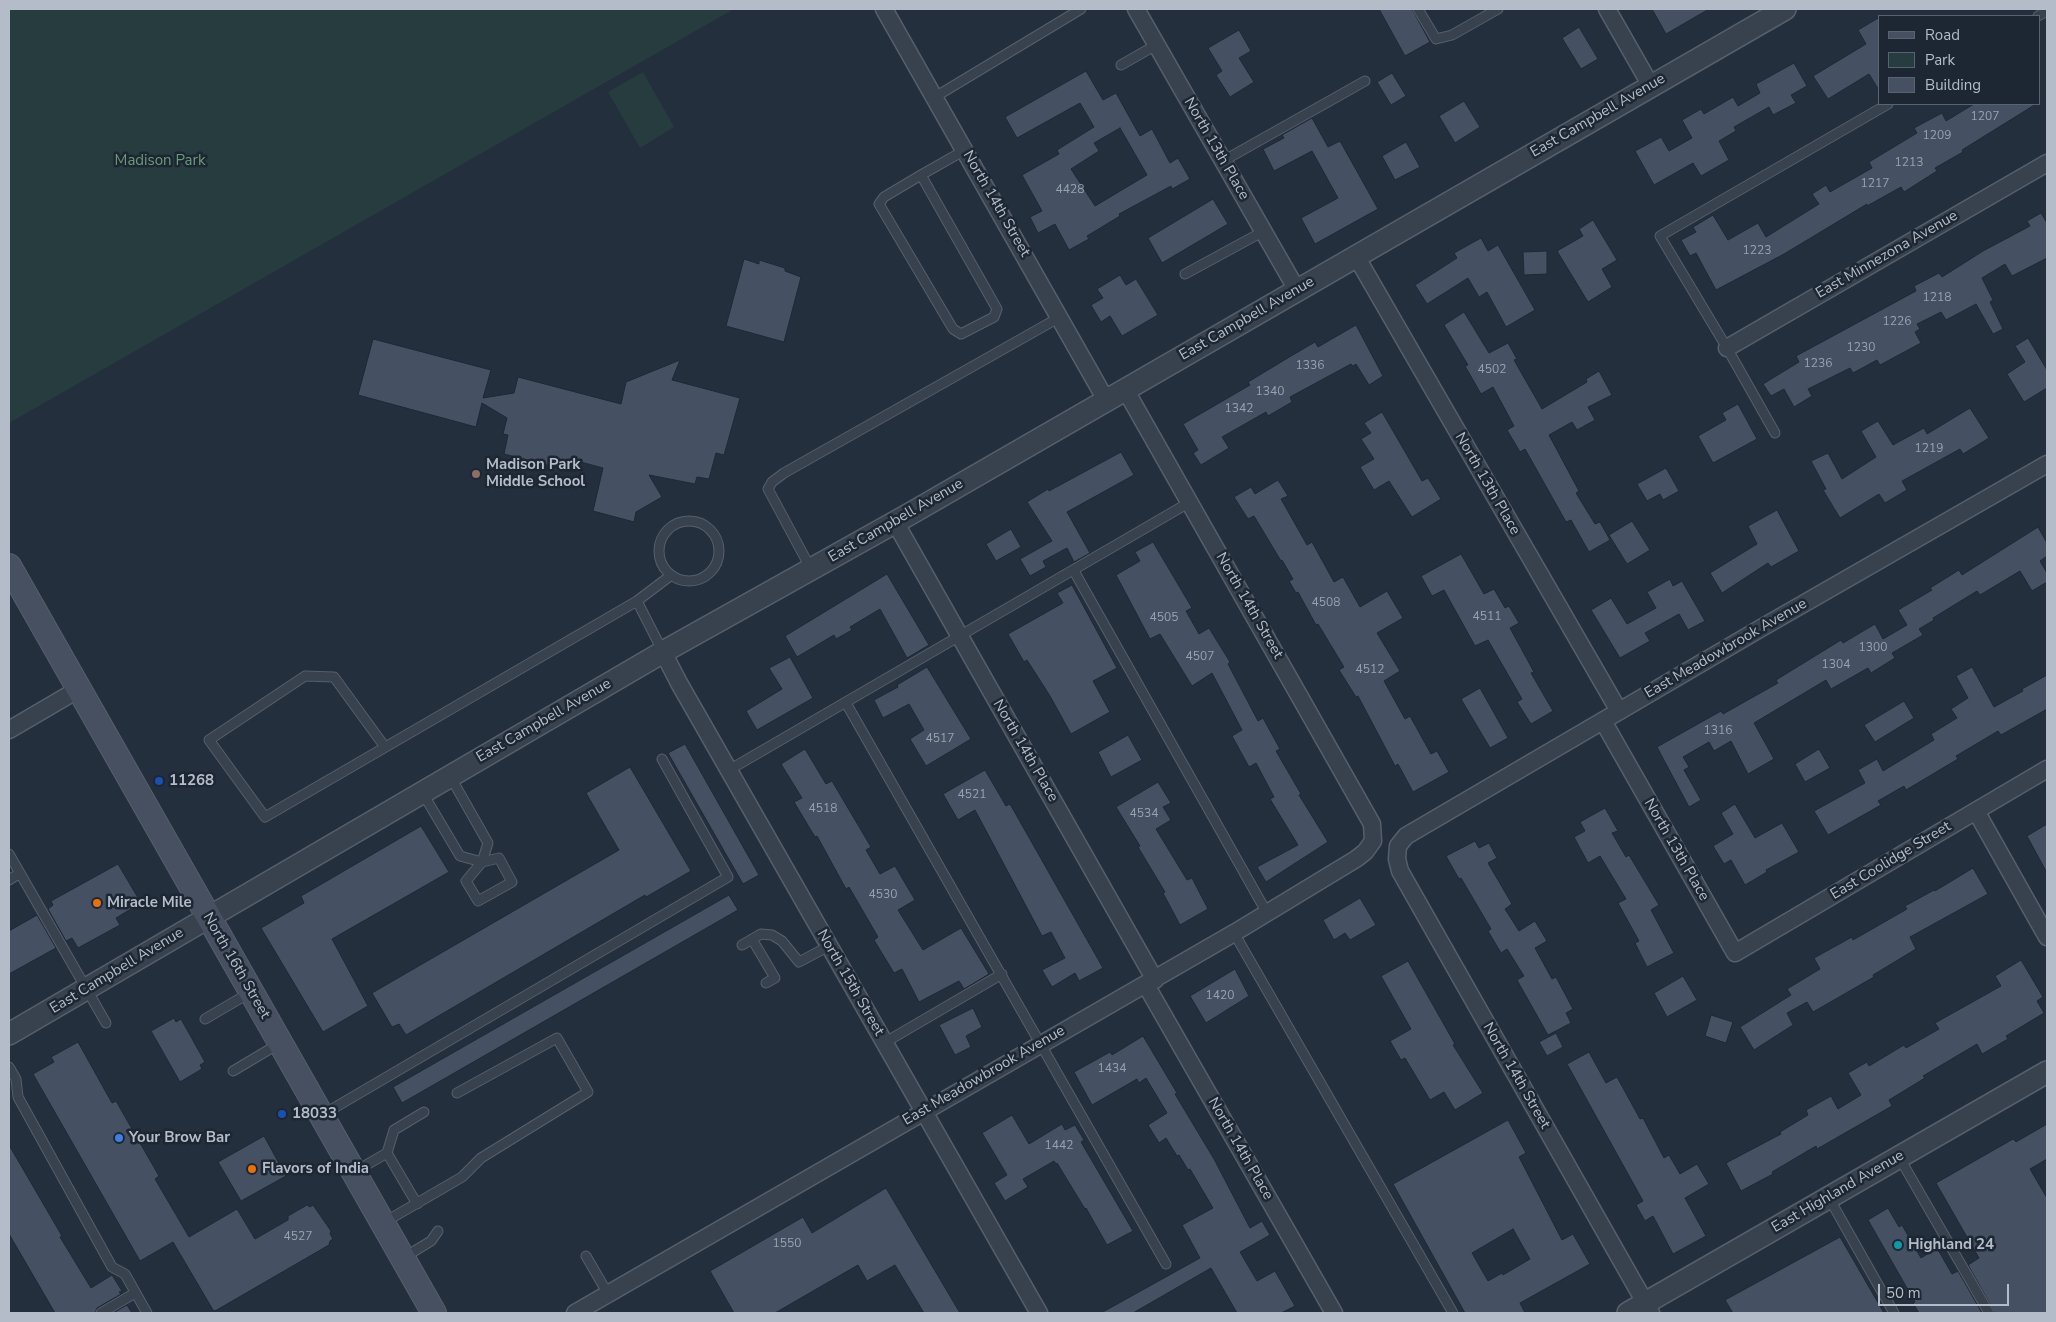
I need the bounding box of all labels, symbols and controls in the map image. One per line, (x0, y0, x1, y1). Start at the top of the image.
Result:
legend (1878, 15, 2041, 105)
text: Road (1925, 25, 1960, 45)
text: Park (1925, 50, 1955, 70)
street label: East Campbell Avenue (1527, 70, 1669, 162)
text: Building (1925, 75, 1981, 95)
street label: North 13th Place (1179, 95, 1253, 203)
house number: 1207 (1971, 110, 1999, 124)
house number: 1209 (1923, 129, 1951, 143)
street label: North 14th Street (958, 148, 1034, 260)
park label: Madison Park (115, 152, 205, 170)
house number: 1213 (1895, 156, 1923, 170)
house number: 1217 (1861, 177, 1889, 191)
house number: 4428 (1056, 183, 1084, 197)
street label: East Minnezona Avenue (1813, 207, 1961, 303)
house number: 1223 (1743, 244, 1771, 258)
street label: East Campbell Avenue (1176, 273, 1318, 365)
house number: 1218 (1923, 291, 1951, 305)
house number: 1226 (1883, 315, 1911, 329)
house number: 1230 (1847, 341, 1875, 355)
house number: 1236 (1804, 357, 1832, 371)
house number: 1336 (1296, 359, 1324, 373)
house number: 4502 (1478, 363, 1506, 377)
house number: 1340 (1256, 385, 1284, 399)
house number: 1342 (1225, 402, 1253, 416)
street label: North 13th Place (1450, 430, 1524, 538)
house number: 1219 (1915, 442, 1943, 456)
place label: Madison Park Middle School (486, 456, 585, 491)
marker: Madison Park Middle School (470, 468, 482, 480)
street label: East Campbell Avenue (825, 475, 967, 567)
street label: North 14th Street (1211, 550, 1287, 662)
street label: East Meadowbrook Avenue (1642, 595, 1810, 703)
house number: 4508 (1312, 596, 1340, 610)
house number: 4511 (1473, 610, 1501, 624)
house number: 4505 (1150, 611, 1178, 625)
house number: 1300 (1859, 641, 1887, 655)
house number: 4507 (1186, 650, 1214, 664)
house number: 1304 (1822, 658, 1850, 672)
house number: 4512 (1356, 663, 1384, 677)
street label: East Campbell Avenue (473, 675, 615, 767)
street label: North 14th Place (988, 697, 1062, 805)
house number: 1316 (1704, 724, 1732, 738)
house number: 4517 (926, 732, 954, 746)
place label: 11268 (169, 772, 214, 790)
marker: 11268 (153, 775, 165, 787)
house number: 4521 (958, 788, 986, 802)
street label: North 13th Place (1639, 796, 1713, 904)
house number: 4518 (809, 802, 837, 816)
house number: 4534 (1130, 807, 1158, 821)
street label: East Coolidge Street (1828, 818, 1954, 904)
house number: 4530 (869, 888, 897, 902)
place label: Miracle Mile (107, 894, 192, 912)
marker: Miracle Mile (91, 897, 103, 909)
street label: North 16th Street (198, 910, 274, 1022)
street label: East Campbell Avenue (47, 924, 187, 1018)
street label: North 15th Street (812, 927, 888, 1039)
house number: 1420 (1206, 989, 1234, 1003)
street label: North 14th Street (1478, 1020, 1554, 1132)
street label: East Meadowbrook Avenue (900, 1022, 1068, 1130)
house number: 1434 (1098, 1062, 1126, 1076)
street label: North 14th Place (1203, 1095, 1277, 1203)
place label: 18033 (292, 1105, 337, 1123)
marker: 18033 (276, 1108, 288, 1120)
place label: Your Brow Bar (129, 1129, 230, 1147)
marker: Your Brow Bar (113, 1132, 125, 1144)
house number: 1442 (1045, 1139, 1073, 1153)
street label: East Highland Avenue (1769, 1147, 1907, 1237)
place label: Flavors of India (262, 1160, 369, 1178)
marker: Flavors of India (246, 1163, 258, 1175)
house number: 4527 (284, 1230, 312, 1244)
place label: Highland 24 (1908, 1236, 1994, 1254)
house number: 1550 (773, 1237, 801, 1251)
marker: Highland 24 (1892, 1239, 1904, 1251)
scale bar (1881, 1274, 2012, 1306)
text: 50 m (1886, 1283, 1921, 1303)

